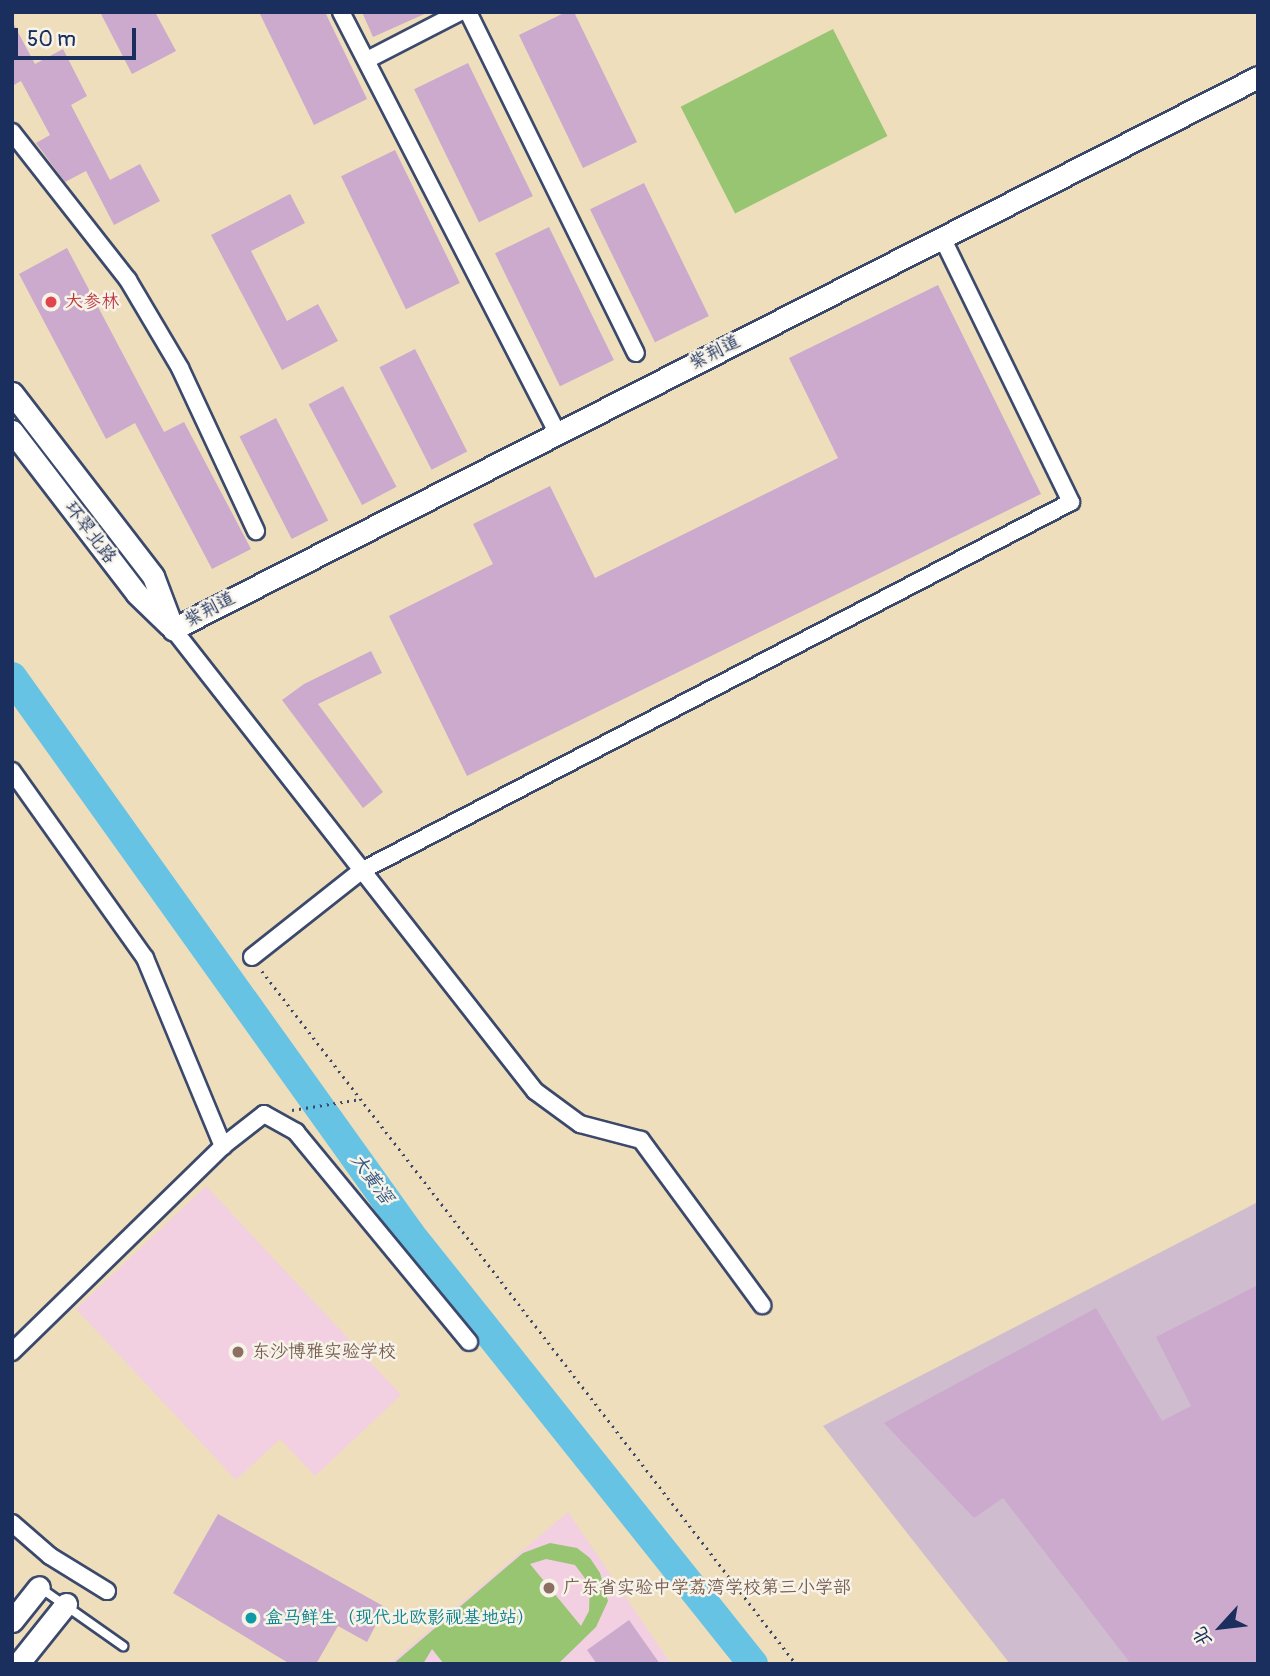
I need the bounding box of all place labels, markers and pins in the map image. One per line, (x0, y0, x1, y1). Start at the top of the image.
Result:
place label: 大参林 (65, 291, 119, 313)
marker: 大参林 (43, 294, 59, 310)
place label: 东沙博雅实验学校 (252, 1341, 396, 1363)
marker: 东沙博雅实验学校 (230, 1344, 246, 1360)
place label: 广东省实验中学荔湾学校第三小学部 (563, 1577, 851, 1599)
marker: 广东省实验中学荔湾学校第三小学部 (541, 1580, 557, 1596)
place label: 盒马鲜生（现代北欧影视基地站） (265, 1607, 535, 1629)
marker: 盒马鲜生（现代北欧影视基地站） (243, 1610, 259, 1626)

